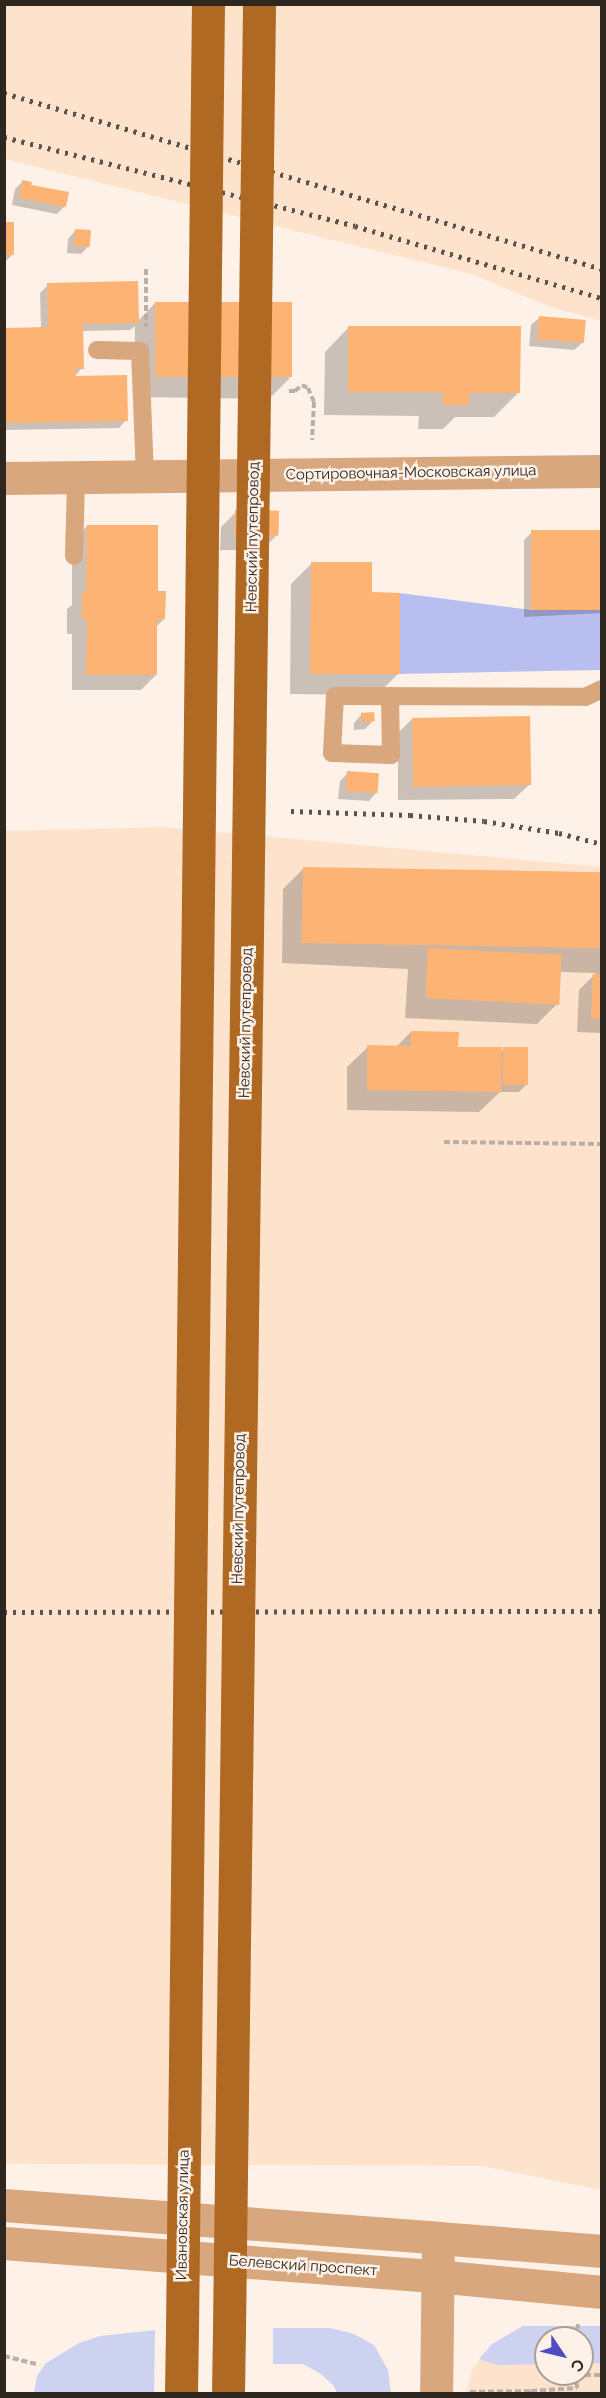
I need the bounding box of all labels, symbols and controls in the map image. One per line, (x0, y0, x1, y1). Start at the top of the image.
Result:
street label: Невский путепровод (243, 462, 263, 612)
street label: Сортировочная-Московская улица (285, 462, 537, 484)
street label: Невский путепровод (236, 948, 256, 1098)
street label: Невский путепровод (229, 1434, 249, 1584)
street label: Ивановская улица (173, 2149, 193, 2281)
street label: Белевский проспект (228, 2252, 378, 2280)
north arrow (534, 2326, 594, 2386)
text: С (567, 2356, 588, 2375)

